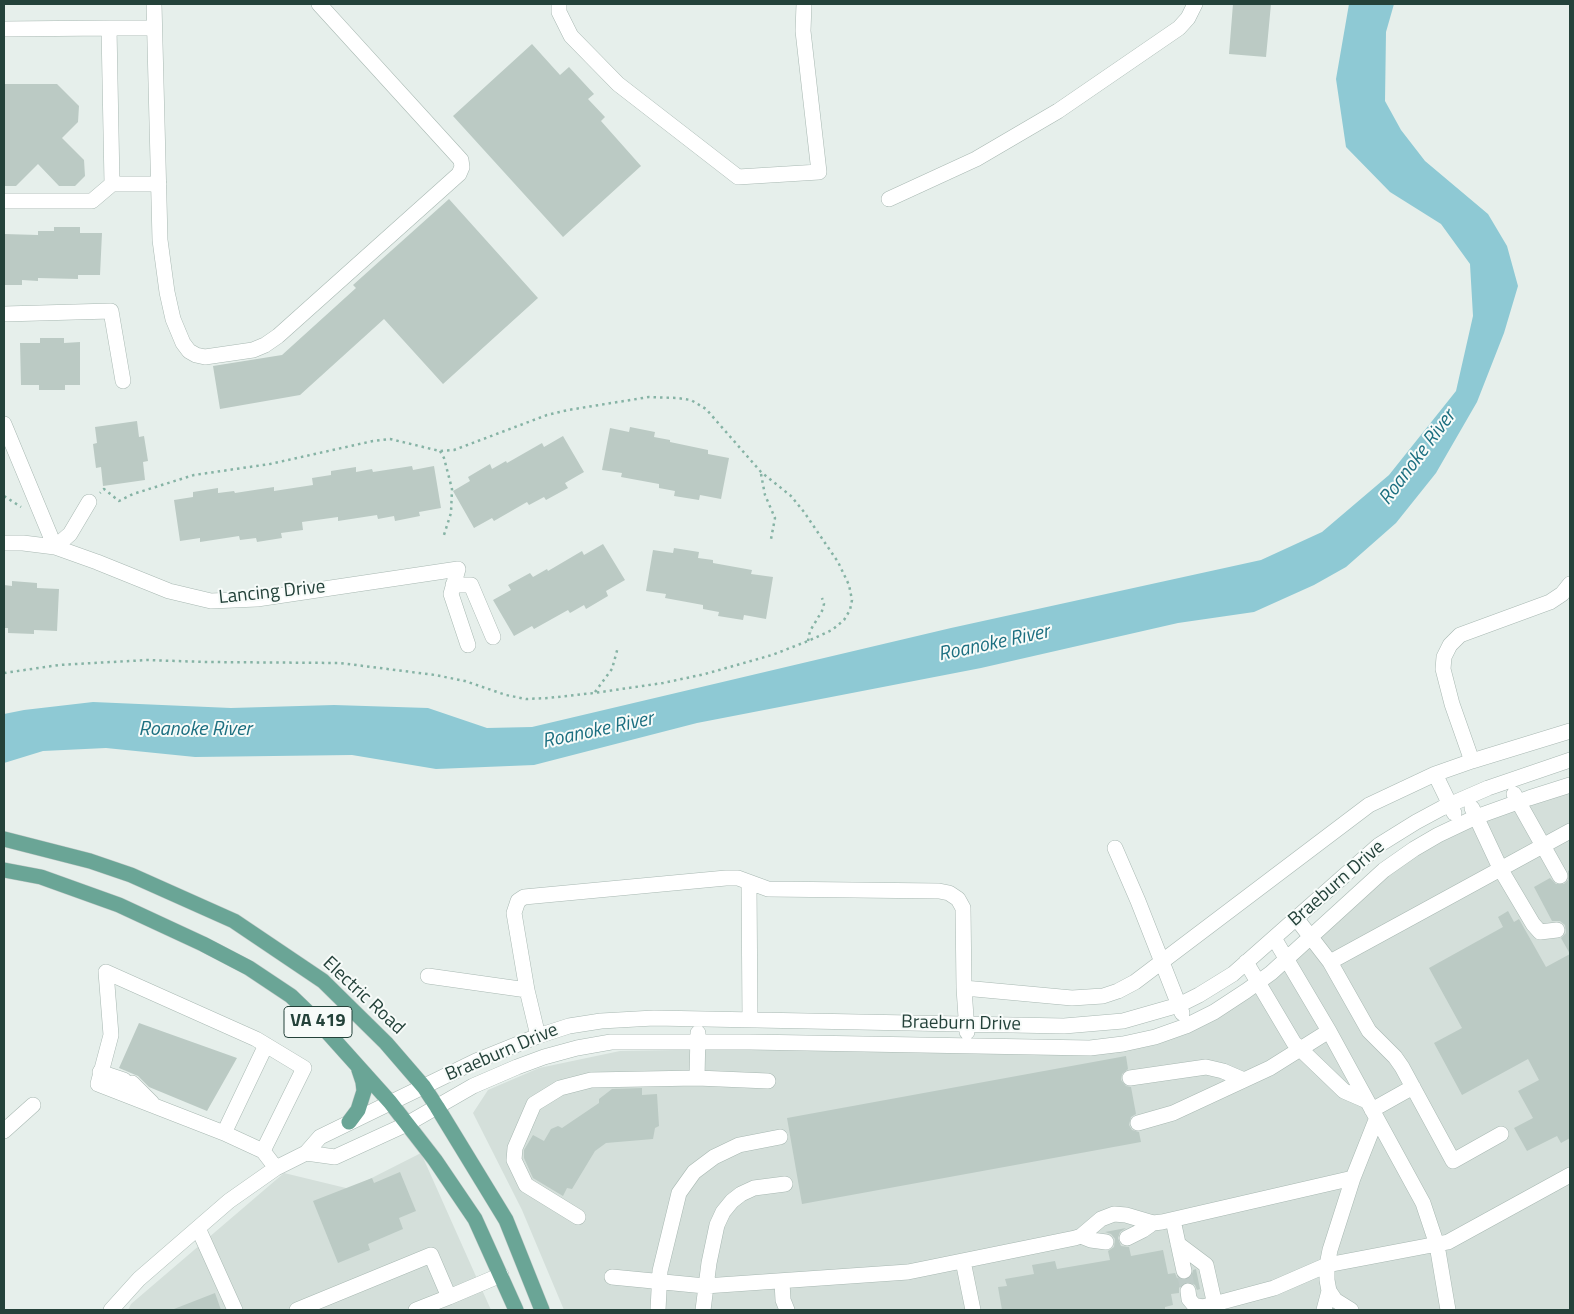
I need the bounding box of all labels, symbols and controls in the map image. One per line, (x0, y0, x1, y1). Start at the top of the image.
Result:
water label: Roanoke River (1374, 406, 1462, 510)
street label: Lancing Drive (218, 576, 326, 610)
water label: Roanoke River (936, 621, 1052, 667)
water label: Roanoke River (540, 708, 656, 754)
water label: Roanoke River (139, 718, 251, 742)
street label: Braeburn Drive (1284, 836, 1390, 932)
street label: Electric Road (317, 952, 409, 1040)
road number: VA 419 (284, 1006, 352, 1038)
street label: Braeburn Drive (901, 1012, 1021, 1036)
street label: Braeburn Drive (442, 1019, 562, 1087)

